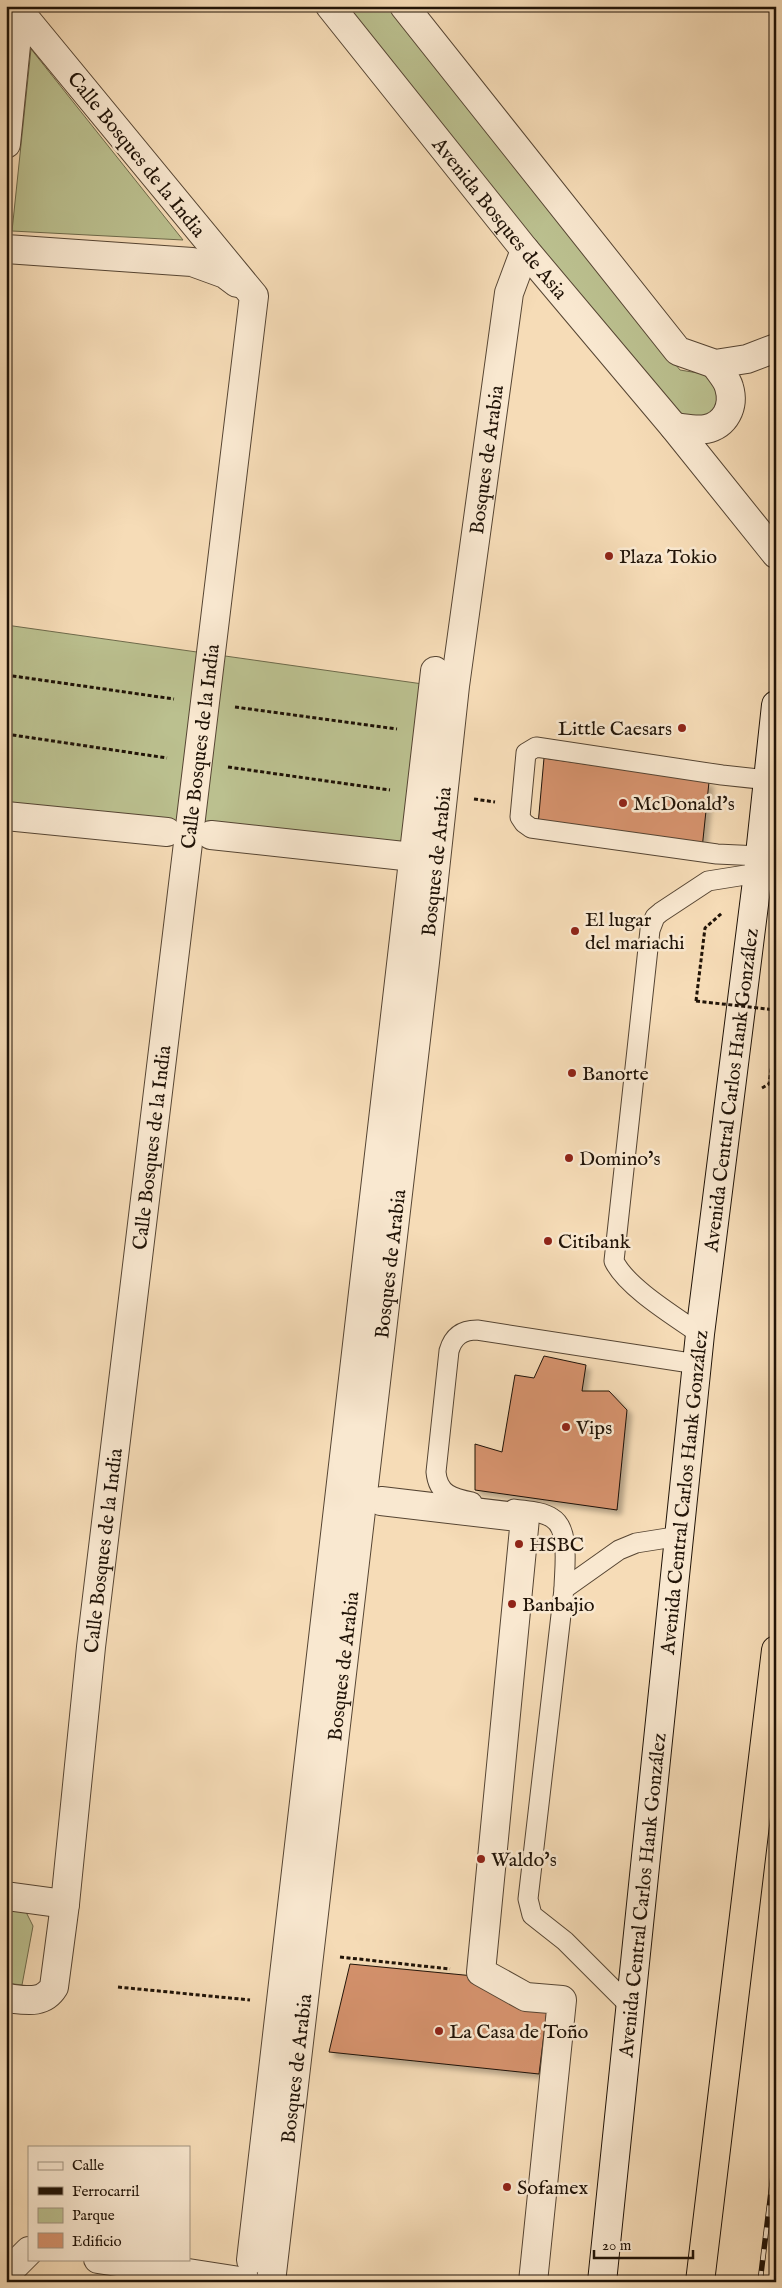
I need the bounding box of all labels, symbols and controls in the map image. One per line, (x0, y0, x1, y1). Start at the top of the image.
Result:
street label: Calle Bosques de la India (61, 67, 211, 243)
street label: Avenida Bosques de Asia (425, 132, 573, 305)
street label: Bosques de Arabia (465, 383, 510, 536)
place label: Plaza Tokio (619, 545, 717, 570)
marker: Plaza Tokio (603, 550, 615, 562)
street label: Calle Bosques de la India (176, 642, 226, 850)
place label: Little Caesars (558, 717, 672, 742)
marker: Little Caesars (676, 722, 688, 734)
street label: Bosques de Arabia (417, 785, 458, 938)
place label: McDonald's (633, 792, 735, 817)
marker: McDonald's (617, 797, 629, 809)
place label: El lugar del mariachi (585, 908, 685, 956)
marker: El lugar del mariachi (569, 925, 581, 937)
street label: Avenida Central Carlos Hank González (699, 927, 765, 1254)
street label: Calle Bosques de la India (128, 1044, 178, 1251)
place label: Banorte (582, 1062, 649, 1087)
marker: Banorte (566, 1067, 578, 1079)
place label: Domino's (579, 1147, 660, 1172)
marker: Domino's (563, 1152, 575, 1164)
street label: Bosques de Arabia (370, 1188, 412, 1340)
place label: Citibank (558, 1230, 631, 1255)
marker: Citibank (542, 1235, 554, 1247)
street label: Avenida Central Carlos Hank González (656, 1329, 714, 1657)
place label: Vips (575, 1416, 612, 1441)
marker: Vips (560, 1421, 572, 1433)
street label: Calle Bosques de la India (79, 1447, 129, 1654)
place label: HSBC (529, 1533, 584, 1558)
marker: HSBC (513, 1538, 525, 1550)
street label: Bosques de Arabia (323, 1590, 365, 1742)
place label: Banbajio (522, 1593, 595, 1618)
marker: Banbajio (506, 1598, 518, 1610)
street label: Avenida Central Carlos Hank González (614, 1732, 673, 2060)
place label: Waldo's (491, 1848, 557, 1873)
marker: Waldo's (475, 1853, 487, 1865)
street label: Bosques de Arabia (276, 1992, 319, 2145)
place label: La Casa de Toño (449, 2020, 589, 2045)
marker: La Casa de Toño (433, 2025, 445, 2037)
legend (28, 2146, 190, 2260)
text: Calle (72, 2156, 104, 2175)
place label: Sofamex (517, 2176, 588, 2201)
marker: Sofamex (501, 2181, 513, 2193)
text: Ferrocarril (72, 2182, 140, 2201)
text: Parque (72, 2206, 115, 2225)
scale bar (594, 2228, 693, 2260)
text: Edificio (72, 2232, 122, 2251)
text: 20 m (602, 2236, 632, 2255)

